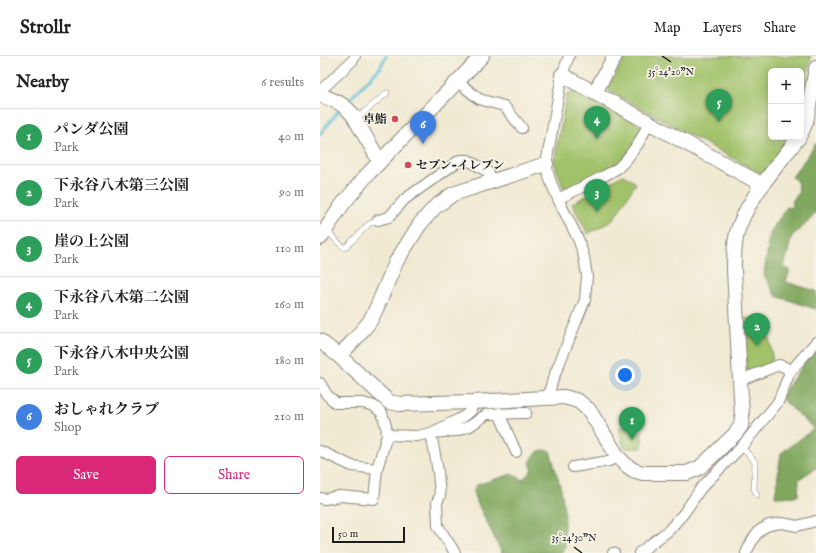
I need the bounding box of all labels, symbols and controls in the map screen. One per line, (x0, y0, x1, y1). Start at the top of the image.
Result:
text: Strollr (20, 16, 71, 40)
text: Map (654, 19, 681, 37)
text: Layers (703, 19, 742, 37)
text: Share (764, 19, 796, 37)
text: 35°24'20"N (648, 66, 694, 79)
map controls (768, 68, 804, 140)
button: + (768, 68, 804, 104)
text: Nearby (16, 72, 69, 93)
text: 6 results (261, 74, 304, 91)
pin: 5 (706, 89, 732, 122)
button: − (768, 104, 804, 140)
pin: 4 (584, 106, 610, 139)
pin: 6 (410, 111, 436, 144)
place label: 卓鮨 (363, 112, 387, 127)
marker: 卓鮨 (390, 114, 400, 124)
text: パンダ公園 (54, 120, 128, 139)
text: 1 (27, 128, 31, 145)
text: 40 m (278, 128, 304, 145)
text: Park (54, 139, 79, 156)
place label: セブン-イレブン (416, 158, 505, 173)
marker: セブン-イレブン (403, 160, 413, 170)
text: 下永谷八木第三公園 (54, 176, 189, 195)
pin: 3 (584, 179, 610, 212)
text: 2 (26, 184, 32, 201)
text: 90 m (279, 184, 304, 201)
text: Park (54, 195, 79, 212)
text: 崖の上公園 (54, 232, 129, 251)
text: 3 (27, 240, 31, 257)
text: 110 m (275, 240, 304, 257)
text: Park (54, 251, 79, 268)
text: 下永谷八木第二公園 (54, 288, 189, 307)
text: 4 (26, 296, 32, 313)
text: 160 m (274, 296, 304, 313)
text: Park (54, 307, 79, 324)
pin: 2 (744, 313, 770, 346)
text: 下永谷八木中央公園 (54, 344, 189, 363)
text: 5 (27, 352, 31, 369)
text: 180 m (275, 352, 304, 369)
text: Park (54, 363, 79, 380)
your location (615, 365, 635, 385)
text: おしゃれクラブ (54, 400, 159, 419)
pin: 1 (619, 407, 645, 440)
text: 6 (26, 408, 32, 425)
text: 210 m (274, 408, 304, 425)
text: Shop (54, 419, 82, 436)
button: Save (16, 456, 156, 494)
button: Share (164, 456, 304, 494)
scale bar (332, 525, 405, 544)
text: 50 m (338, 527, 358, 541)
text: 35°24'30"N (551, 532, 597, 545)

